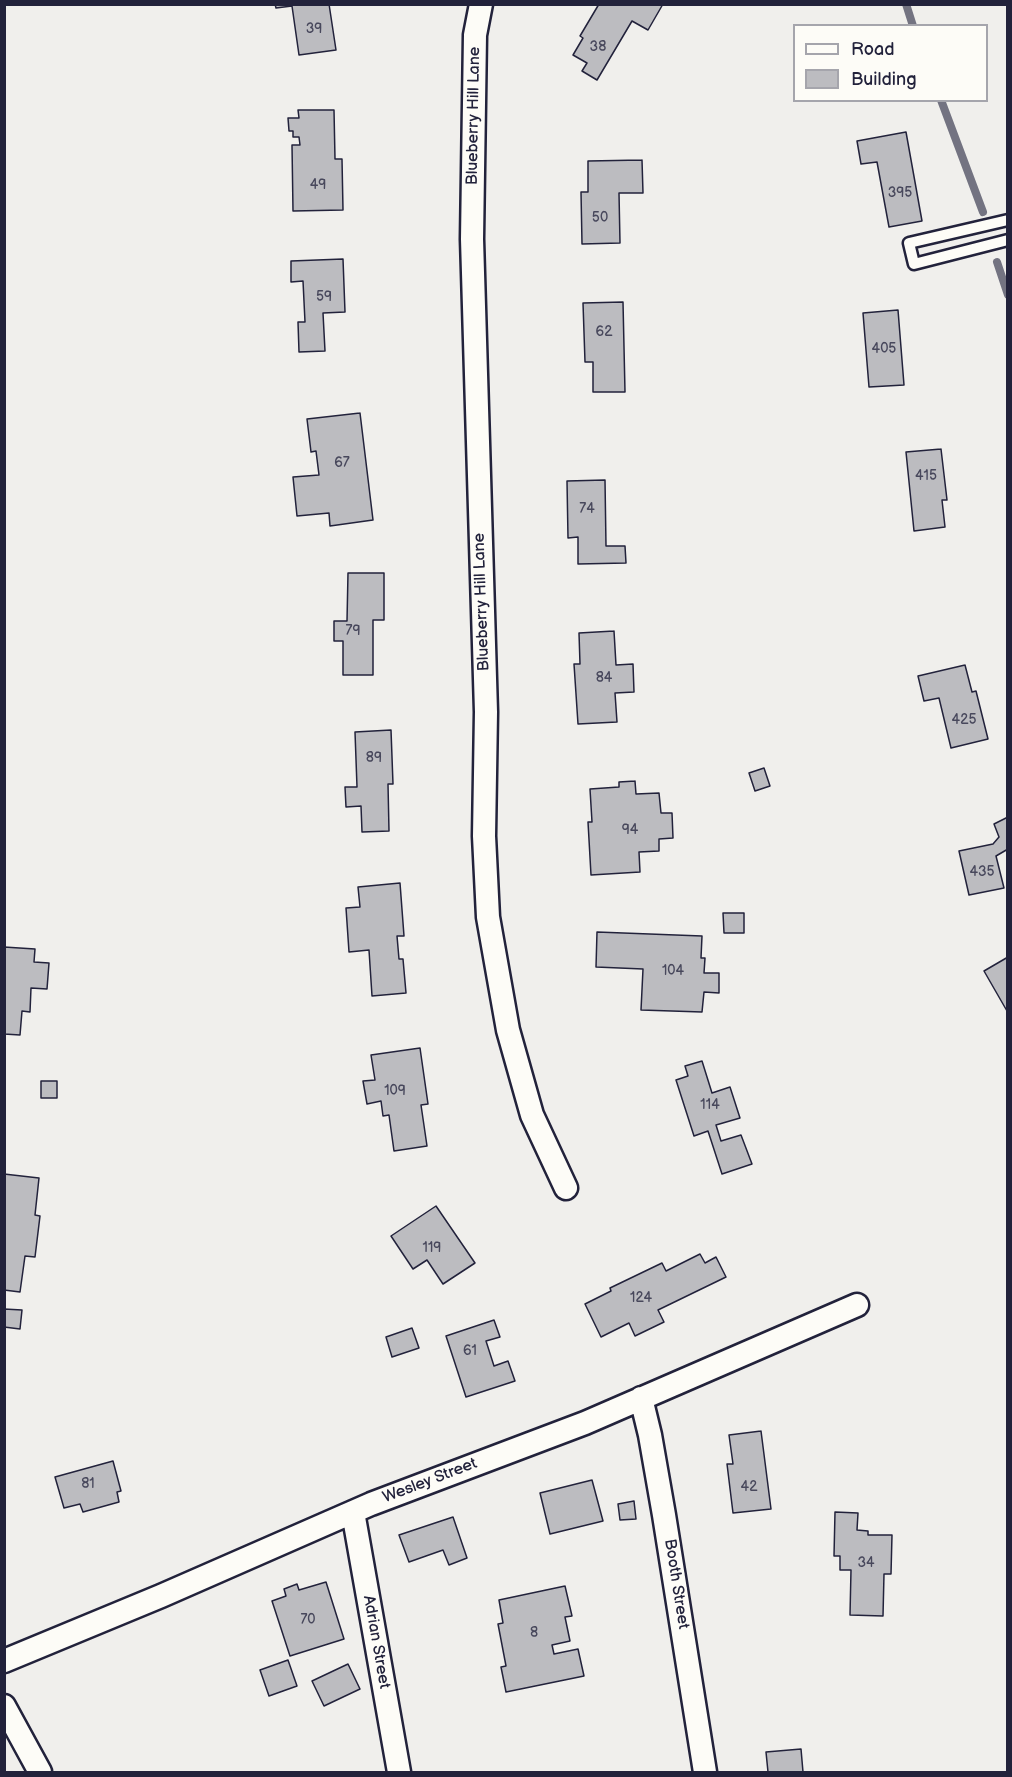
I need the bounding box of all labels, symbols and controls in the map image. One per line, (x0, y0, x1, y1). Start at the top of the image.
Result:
house number: 39 (306, 21, 322, 37)
legend (793, 24, 988, 102)
house number: 38 (590, 39, 606, 55)
text: Road (851, 39, 895, 60)
street label: Blueberry Hill Lane (463, 47, 485, 185)
text: Building (851, 69, 917, 90)
house number: 49 (310, 177, 326, 193)
house number: 395 (888, 185, 912, 201)
house number: 50 (592, 210, 608, 226)
house number: 59 (316, 289, 332, 305)
house number: 62 (596, 324, 612, 340)
house number: 405 (872, 341, 896, 357)
house number: 67 (334, 455, 350, 471)
house number: 415 (915, 468, 937, 484)
house number: 74 (579, 501, 595, 517)
street label: Blueberry Hill Lane (470, 532, 494, 672)
house number: 79 (346, 623, 360, 639)
house number: 84 (596, 670, 612, 686)
house number: 425 (952, 712, 976, 728)
house number: 89 (366, 750, 382, 766)
house number: 94 (622, 822, 638, 838)
house number: 435 (969, 864, 995, 880)
house number: 104 (662, 963, 684, 979)
house number: 109 (384, 1083, 406, 1099)
house number: 114 (700, 1097, 720, 1113)
house number: 119 (423, 1240, 441, 1256)
house number: 124 (630, 1290, 652, 1306)
house number: 61 (463, 1343, 477, 1359)
street label: Wesley Street (380, 1454, 480, 1508)
house number: 81 (81, 1476, 95, 1492)
house number: 42 (741, 1479, 757, 1495)
street label: Booth Street (659, 1538, 693, 1630)
house number: 34 (857, 1555, 875, 1571)
street label: Adrian Street (358, 1594, 394, 1690)
house number: 70 (300, 1612, 316, 1628)
house number: 8 (530, 1625, 538, 1641)

